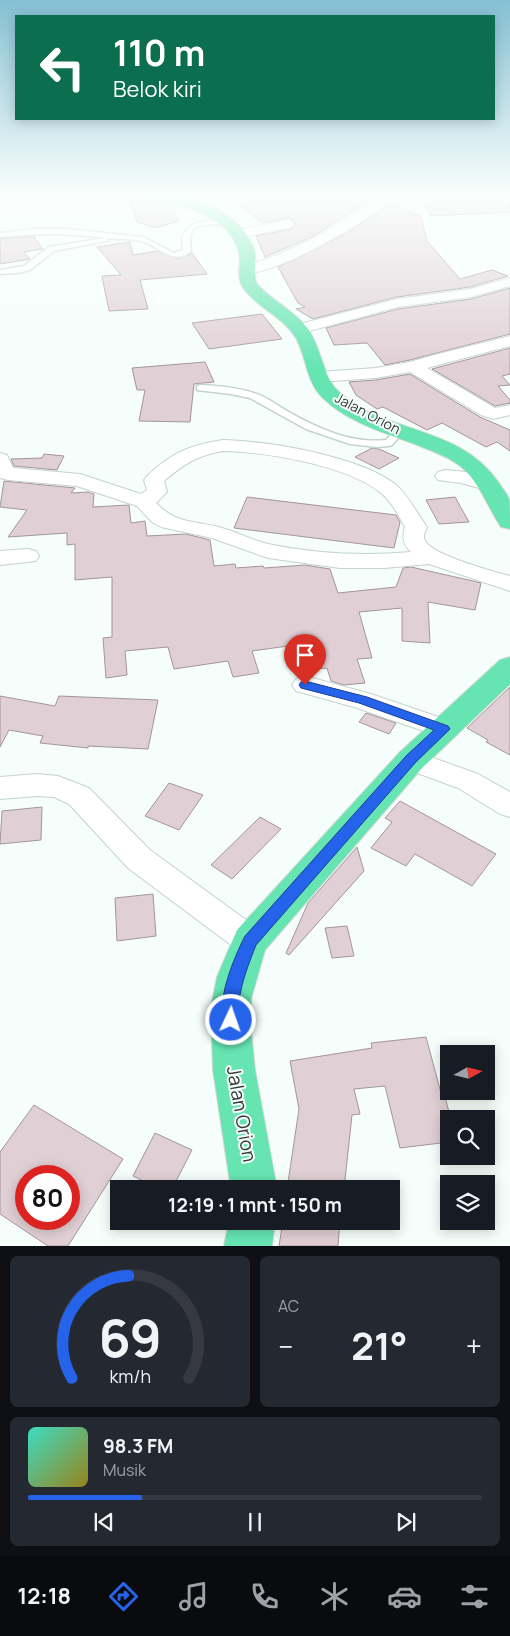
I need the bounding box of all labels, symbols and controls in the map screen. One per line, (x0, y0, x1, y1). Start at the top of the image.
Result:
text: 110 m (113, 29, 205, 77)
icon: left (30, 35, 95, 100)
text: Belok kiri (113, 74, 202, 104)
street label: Jalan Orion (332, 388, 404, 438)
pin (284, 634, 326, 685)
icon: arrive (291, 641, 319, 669)
position arrow (204, 993, 256, 1045)
north arrow (440, 1045, 495, 1100)
map controls (440, 1045, 495, 1230)
street label: Jalan Orion (221, 1064, 263, 1164)
button: search (440, 1110, 495, 1165)
speed limit sign: 80 (15, 1165, 80, 1230)
button: layers (440, 1175, 495, 1230)
text: 12:19 · 1 mnt · 150 m (168, 1192, 342, 1218)
text: AC (278, 1295, 299, 1317)
text: 69 (98, 1302, 162, 1373)
text: 21° (351, 1319, 408, 1371)
text: − (278, 1327, 293, 1365)
text: + (466, 1327, 482, 1365)
text: km/h (109, 1364, 151, 1388)
text: 98.3 FM (103, 1433, 173, 1459)
text: Musik (103, 1459, 146, 1481)
icon: previous (90, 1508, 118, 1536)
icon: pause (241, 1508, 269, 1536)
icon: next (392, 1508, 420, 1536)
icon: directions (106, 1579, 141, 1614)
icon: music (176, 1579, 211, 1614)
icon: phone (247, 1579, 282, 1614)
icon: climate (317, 1579, 352, 1614)
icon: car (387, 1579, 422, 1614)
icon: filters (457, 1579, 492, 1614)
text: 12:18 (18, 1581, 71, 1611)

